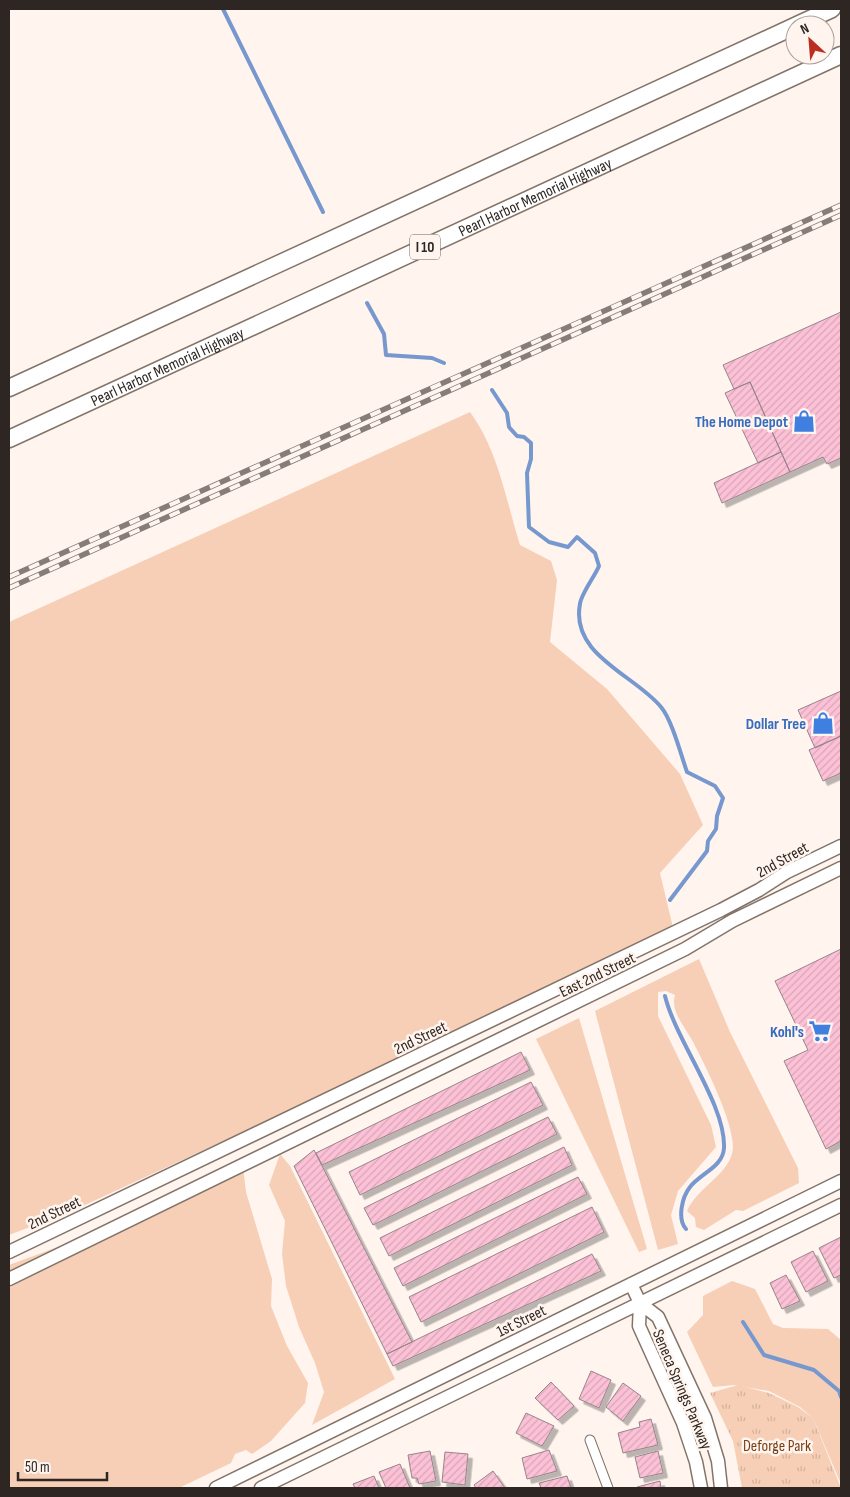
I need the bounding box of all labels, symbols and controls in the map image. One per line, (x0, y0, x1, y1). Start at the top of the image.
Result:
north arrow (785, 15, 835, 65)
text: N (797, 19, 812, 38)
street label: Pearl Harbor Memorial Highway (456, 154, 615, 241)
road number: I 10 (410, 234, 440, 260)
street label: Pearl Harbor Memorial Highway (88, 324, 247, 411)
shop icon: The Home Depot (791, 408, 817, 434)
place label: The Home Depot (695, 413, 788, 432)
shop icon: Dollar Tree (810, 710, 836, 736)
place label: Dollar Tree (746, 715, 806, 734)
street label: 2nd Street (753, 838, 812, 882)
street label: East 2nd Street (557, 949, 639, 1002)
street label: 2nd Street (391, 1017, 450, 1059)
supermarket icon: Kohl's (807, 1018, 833, 1044)
place label: Kohl's (770, 1023, 804, 1042)
street label: 2nd Street (25, 1192, 84, 1234)
street label: 1st Street (494, 1301, 550, 1341)
street label: Seneca Springs Parkway (648, 1327, 715, 1452)
park label: Deforge Park (743, 1437, 811, 1456)
scale bar (18, 1450, 106, 1482)
text: 50 m (25, 1458, 50, 1477)

